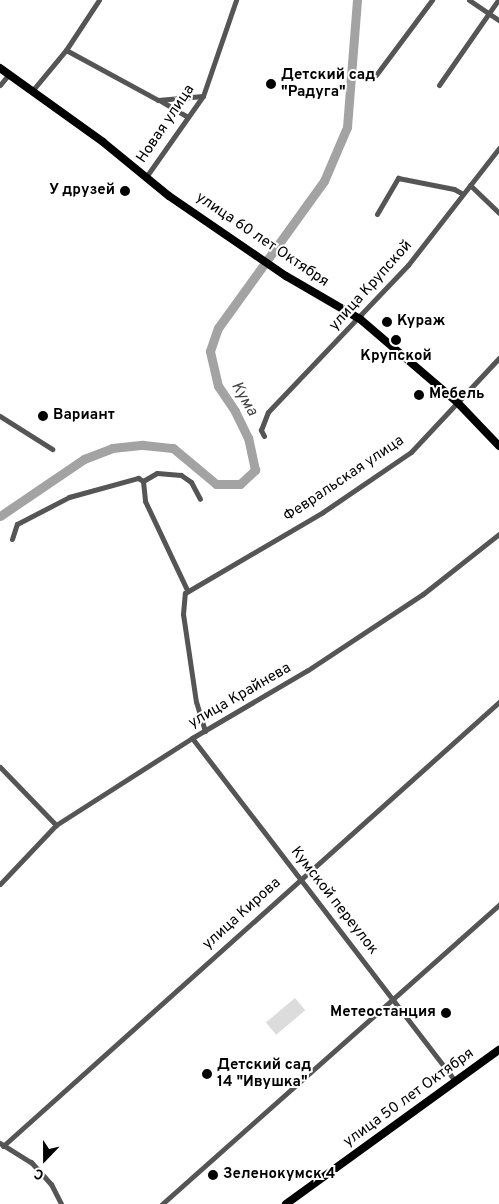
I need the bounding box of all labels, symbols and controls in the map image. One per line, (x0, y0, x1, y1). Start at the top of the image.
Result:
place label: Детский сад "Радуга" (281, 66, 375, 101)
marker: Детский сад "Радуга" (265, 78, 277, 90)
street label: Новая улица (133, 81, 199, 167)
place label: У друзей (48, 182, 115, 200)
marker: У друзей (119, 185, 131, 197)
street label: улица 60 лет Октября (192, 189, 332, 291)
street label: улица Крупской (326, 237, 416, 335)
place label: Кураж (397, 313, 445, 331)
marker: Кураж (381, 316, 393, 328)
marker: Крупской (390, 334, 402, 346)
place label: Крупской (360, 348, 432, 366)
water label: Кума (227, 378, 261, 420)
place label: Мебель (429, 386, 485, 404)
marker: Мебель (413, 389, 425, 401)
place label: Вариант (53, 407, 115, 425)
marker: Вариант (37, 410, 49, 422)
street label: Февральская улица (280, 432, 408, 526)
street label: улица Крайнева (186, 659, 294, 733)
street label: Кумской переулок (286, 843, 382, 959)
street label: улица Кирова (199, 874, 285, 954)
place label: Метеостанция (330, 1004, 436, 1022)
marker: Метеостанция (440, 1007, 452, 1019)
street label: улица 50 лет Октября (340, 1045, 478, 1151)
place label: Детский сад 14 "Ивушка" (217, 1056, 311, 1091)
marker: Детский сад 14 "Ивушка" (201, 1068, 213, 1080)
north arrow (20, 1134, 70, 1184)
text: С (32, 1164, 47, 1183)
place label: Зеленокумск 4 (223, 1166, 335, 1184)
marker: Зеленокумск 4 (207, 1169, 219, 1181)

